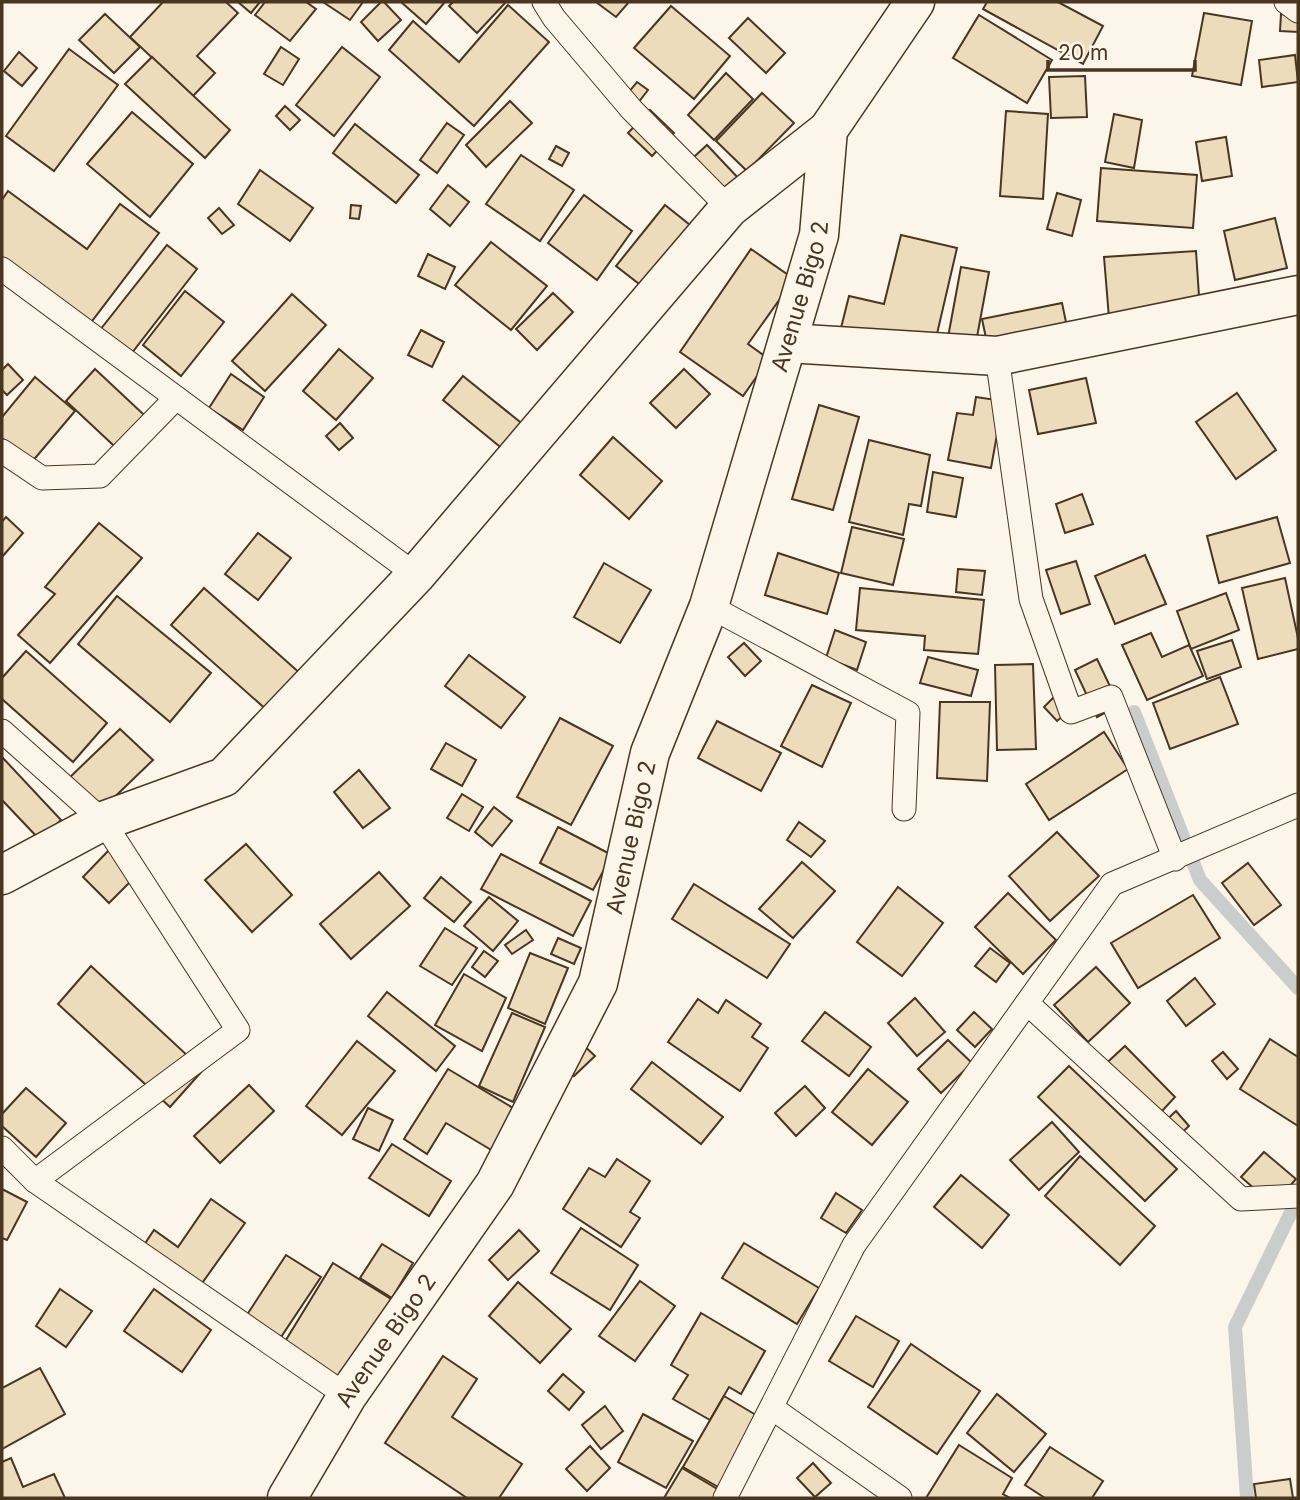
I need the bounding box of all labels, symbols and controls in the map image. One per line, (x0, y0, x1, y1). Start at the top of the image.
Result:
scale bar (1048, 28, 1195, 72)
text: 20 m (1058, 40, 1108, 65)
street label: Avenue Bigo 2 (765, 220, 834, 375)
street label: Avenue Bigo 2 (600, 758, 662, 917)
street label: Avenue Bigo 2 (330, 1268, 442, 1412)

